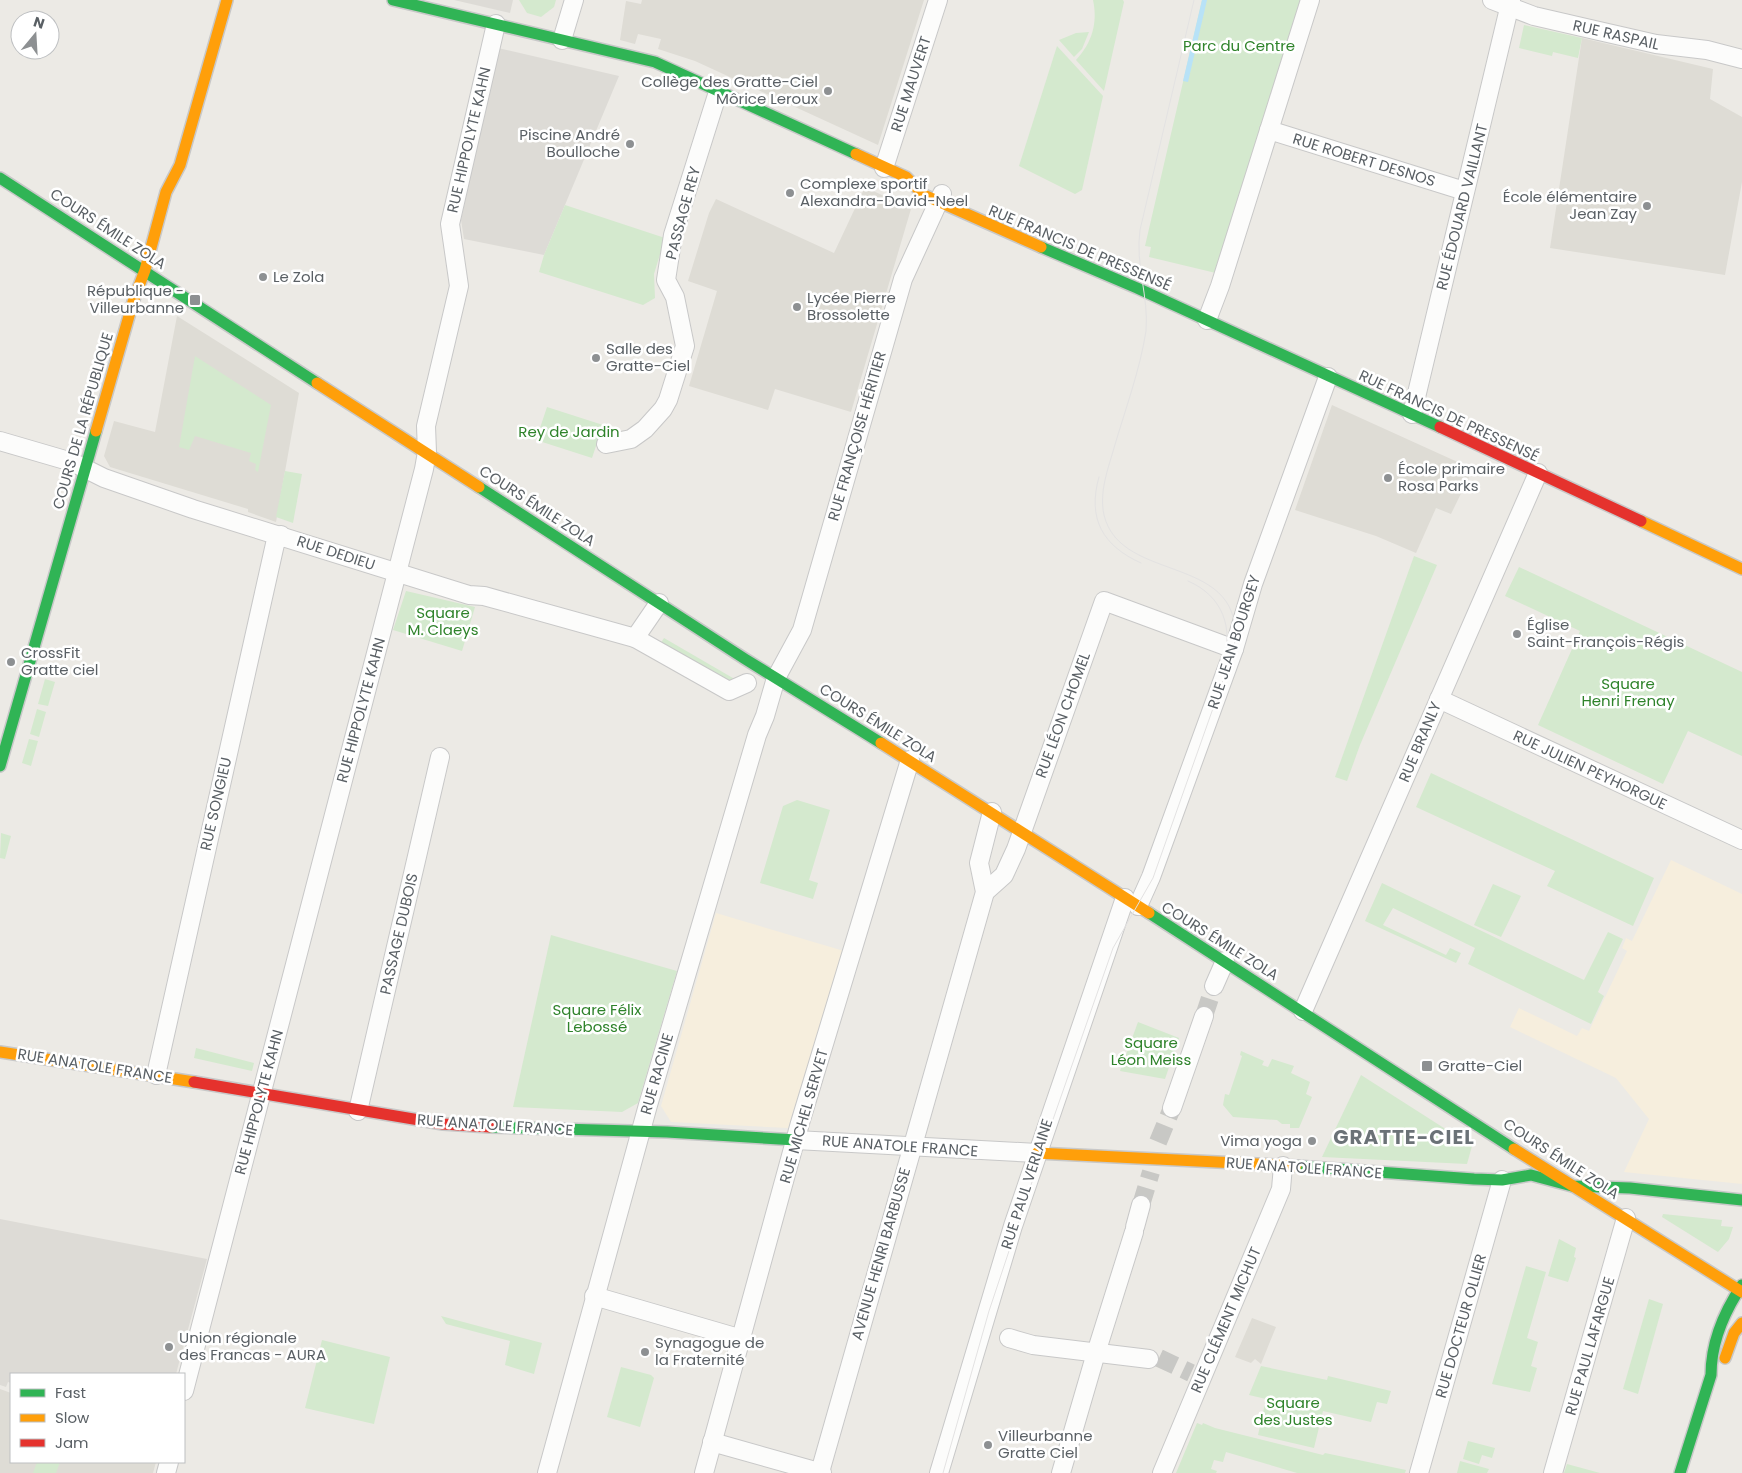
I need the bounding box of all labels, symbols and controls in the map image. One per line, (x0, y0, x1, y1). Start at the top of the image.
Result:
north arrow (10, 10, 60, 60)
text: N (31, 11, 47, 34)
street label: RUE RASPAIL (1571, 14, 1662, 55)
street label: RUE MAUVERT (885, 33, 936, 134)
park label: Parc du Centre (1183, 35, 1295, 56)
street label: RUE HIPPOLYTE KAHN (441, 65, 496, 215)
place label: Collège des Gratte-Ciel Môrice Leroux (641, 71, 818, 109)
marker: Collège des Gratte-Ciel Môrice Leroux (822, 85, 834, 97)
street label: RUE ÉDOUARD VAILLANT (1431, 122, 1492, 292)
place label: Piscine André Boulloche (519, 124, 620, 162)
street label: RUE ROBERT DESNOS (1290, 128, 1438, 191)
marker: Piscine André Boulloche (624, 138, 636, 150)
street label: PASSAGE REY (660, 164, 705, 262)
place label: Complexe sportif Alexandra-David-Neel (800, 173, 968, 211)
street label: COURS ÉMILE ZOLA (46, 183, 170, 274)
place label: École élémentaire Jean Zay (1503, 186, 1638, 224)
marker: Complexe sportif Alexandra-David-Neel (784, 187, 796, 199)
street label: RUE FRANCIS DE PRESSENSÉ (986, 199, 1175, 296)
marker: École élémentaire Jean Zay (1641, 200, 1653, 212)
place label: Le Zola (273, 266, 324, 287)
marker: Le Zola (257, 271, 269, 283)
place label: République - Villeurbanne (87, 280, 184, 318)
place label: Lycée Pierre Brossolette (807, 287, 896, 325)
marker: République - Villeurbanne (188, 293, 202, 307)
marker: Lycée Pierre Brossolette (791, 301, 803, 313)
street label: COURS DE LA RÉPUBLIQUE (47, 330, 118, 512)
place label: Salle des Gratte-Ciel (606, 338, 690, 376)
street label: RUE FRANÇOISE HÉRITIER (822, 349, 891, 523)
marker: Salle des Gratte-Ciel (590, 352, 602, 364)
street label: RUE FRANCIS DE PRESSENSÉ (1356, 365, 1543, 467)
park label: Rey de Jardin (518, 421, 620, 442)
place label: École primaire Rosa Parks (1398, 458, 1505, 496)
street label: COURS ÉMILE ZOLA (475, 460, 599, 551)
marker: École primaire Rosa Parks (1382, 472, 1394, 484)
street label: RUE DEDIEU (294, 530, 378, 575)
street label: RUE JEAN BOURGEY (1202, 572, 1265, 711)
park label: Square M. Claeys (407, 602, 479, 640)
place label: Église Saint-François-Régis (1527, 614, 1685, 652)
marker: Église Saint-François-Régis (1511, 628, 1523, 640)
street label: RUE HIPPOLYTE KAHN (331, 635, 390, 785)
place label: CrossFit Gratte ciel (21, 642, 98, 680)
street label: RUE LÉON CHOMEL (1030, 649, 1095, 781)
marker: CrossFit Gratte ciel (5, 656, 17, 668)
park label: Square Henri Frenay (1581, 673, 1675, 711)
street label: COURS ÉMILE ZOLA (816, 678, 941, 767)
street label: RUE BRANLY (1393, 698, 1446, 785)
street label: RUE JULIEN PEYHORGUE (1510, 725, 1670, 814)
street label: RUE SONGIEU (195, 755, 236, 853)
street label: PASSAGE DUBOIS (374, 871, 423, 997)
street label: COURS ÉMILE ZOLA (1158, 896, 1283, 985)
park label: Square Félix Lebossé (552, 999, 642, 1037)
street label: RUE HIPPOLYTE KAHN (229, 1027, 288, 1177)
street label: RUE RACINE (635, 1031, 678, 1117)
park label: Square Léon Meiss (1111, 1032, 1191, 1070)
street label: RUE ANATOLE FRANCE (16, 1043, 174, 1088)
street label: RUE MICHEL SERVET (774, 1046, 833, 1186)
place label: Gratte-Ciel (1438, 1055, 1522, 1076)
marker: Gratte-Ciel (1420, 1059, 1434, 1073)
street label: RUE ANATOLE FRANCE (416, 1109, 574, 1140)
street label: COURS ÉMILE ZOLA (1499, 1113, 1623, 1204)
street label: RUE PAUL VERLAINE (996, 1116, 1057, 1252)
district label: GRATTE-CIEL (1333, 1123, 1475, 1151)
street label: RUE ANATOLE FRANCE (821, 1130, 979, 1161)
place label: Vima yoga (1220, 1130, 1302, 1151)
marker: Vima yoga (1306, 1135, 1318, 1147)
street label: RUE ANATOLE FRANCE (1225, 1152, 1383, 1183)
street label: AVENUE HENRI BARBUSSE (846, 1165, 915, 1343)
street label: RUE CLÉMENT MICHUT (1185, 1244, 1266, 1396)
street label: RUE DOCTEUR OLLIER (1430, 1251, 1491, 1400)
street label: RUE PAUL LAFARGUE (1560, 1274, 1619, 1418)
place label: Union régionale des Francas - AURA (179, 1327, 326, 1365)
place label: Synagogue de la Fraternité (655, 1332, 764, 1370)
marker: Union régionale des Francas - AURA (163, 1341, 175, 1353)
marker: Synagogue de la Fraternité (639, 1346, 651, 1358)
legend (10, 1373, 185, 1463)
text: Fast (55, 1382, 86, 1403)
park label: Square des Justes (1253, 1392, 1333, 1430)
text: Slow (55, 1407, 90, 1428)
place label: Villeurbanne Gratte Ciel (998, 1425, 1093, 1463)
text: Jam (55, 1432, 89, 1453)
marker: Villeurbanne Gratte Ciel (982, 1439, 994, 1451)

